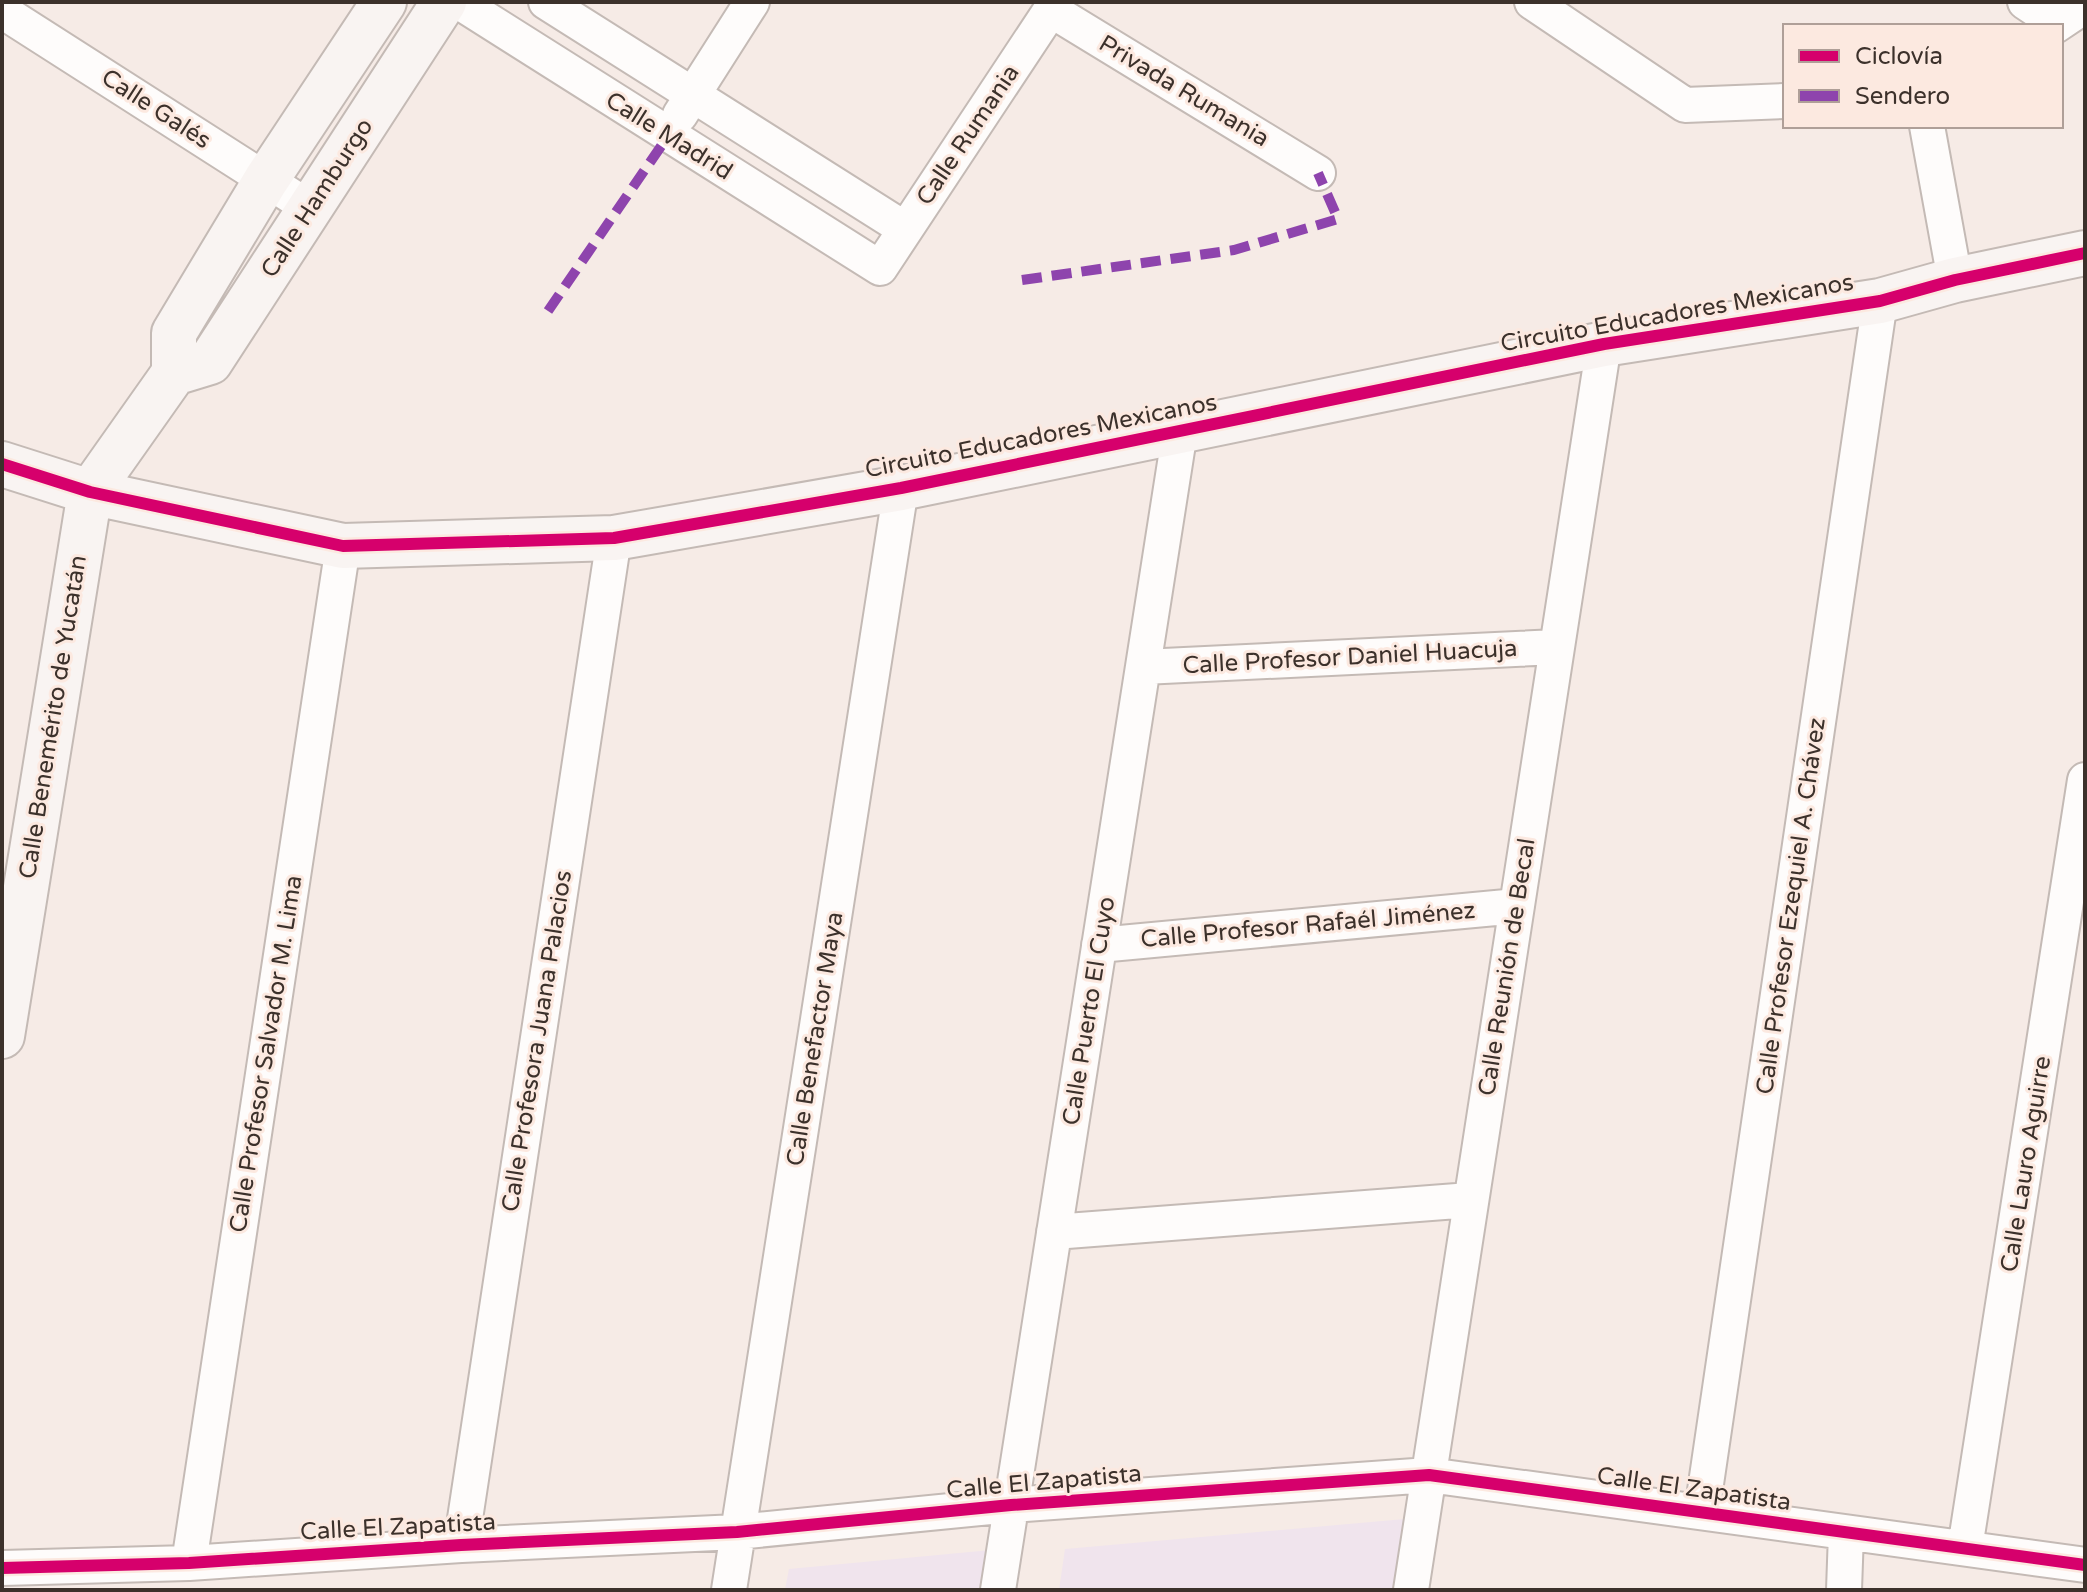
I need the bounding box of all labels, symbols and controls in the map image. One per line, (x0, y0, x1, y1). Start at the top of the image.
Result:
legend (1783, 24, 2063, 128)
street label: Privada Rumania (1094, 29, 1274, 153)
text: Ciclovía (1855, 42, 1943, 71)
street label: Calle Rumania (910, 59, 1026, 211)
street label: Calle Galés (96, 63, 216, 155)
text: Sendero (1855, 82, 1950, 111)
street label: Calle Madrid (600, 86, 738, 186)
street label: Calle Hamburgo (255, 113, 379, 283)
street label: Circuito Educadores Mexicanos (1498, 268, 1856, 358)
street label: Circuito Educadores Mexicanos (863, 388, 1219, 484)
street label: Calle Benemérito de Yucatán (13, 553, 93, 881)
street label: Calle Profesor Daniel Huacuja (1182, 634, 1518, 680)
street label: Calle Profesor Ezequiel A. Chávez (1750, 716, 1832, 1096)
street label: Calle Reunión de Becal (1472, 836, 1542, 1098)
street label: Calle Profesora Juana Palacios (496, 868, 578, 1214)
street label: Calle Profesor Salvador M. Lima (223, 873, 309, 1235)
street label: Calle Puerto El Cuyo (1057, 895, 1121, 1127)
street label: Calle Profesor Rafaél Jiménez (1139, 896, 1477, 954)
street label: Calle Benefactor Maya (781, 910, 849, 1168)
street label: Calle Lauro Aguirre (1995, 1054, 2057, 1274)
street label: Calle El Zapatista (945, 1459, 1143, 1505)
street label: Calle El Zapatista (1595, 1461, 1793, 1517)
street label: Calle El Zapatista (299, 1507, 497, 1547)

